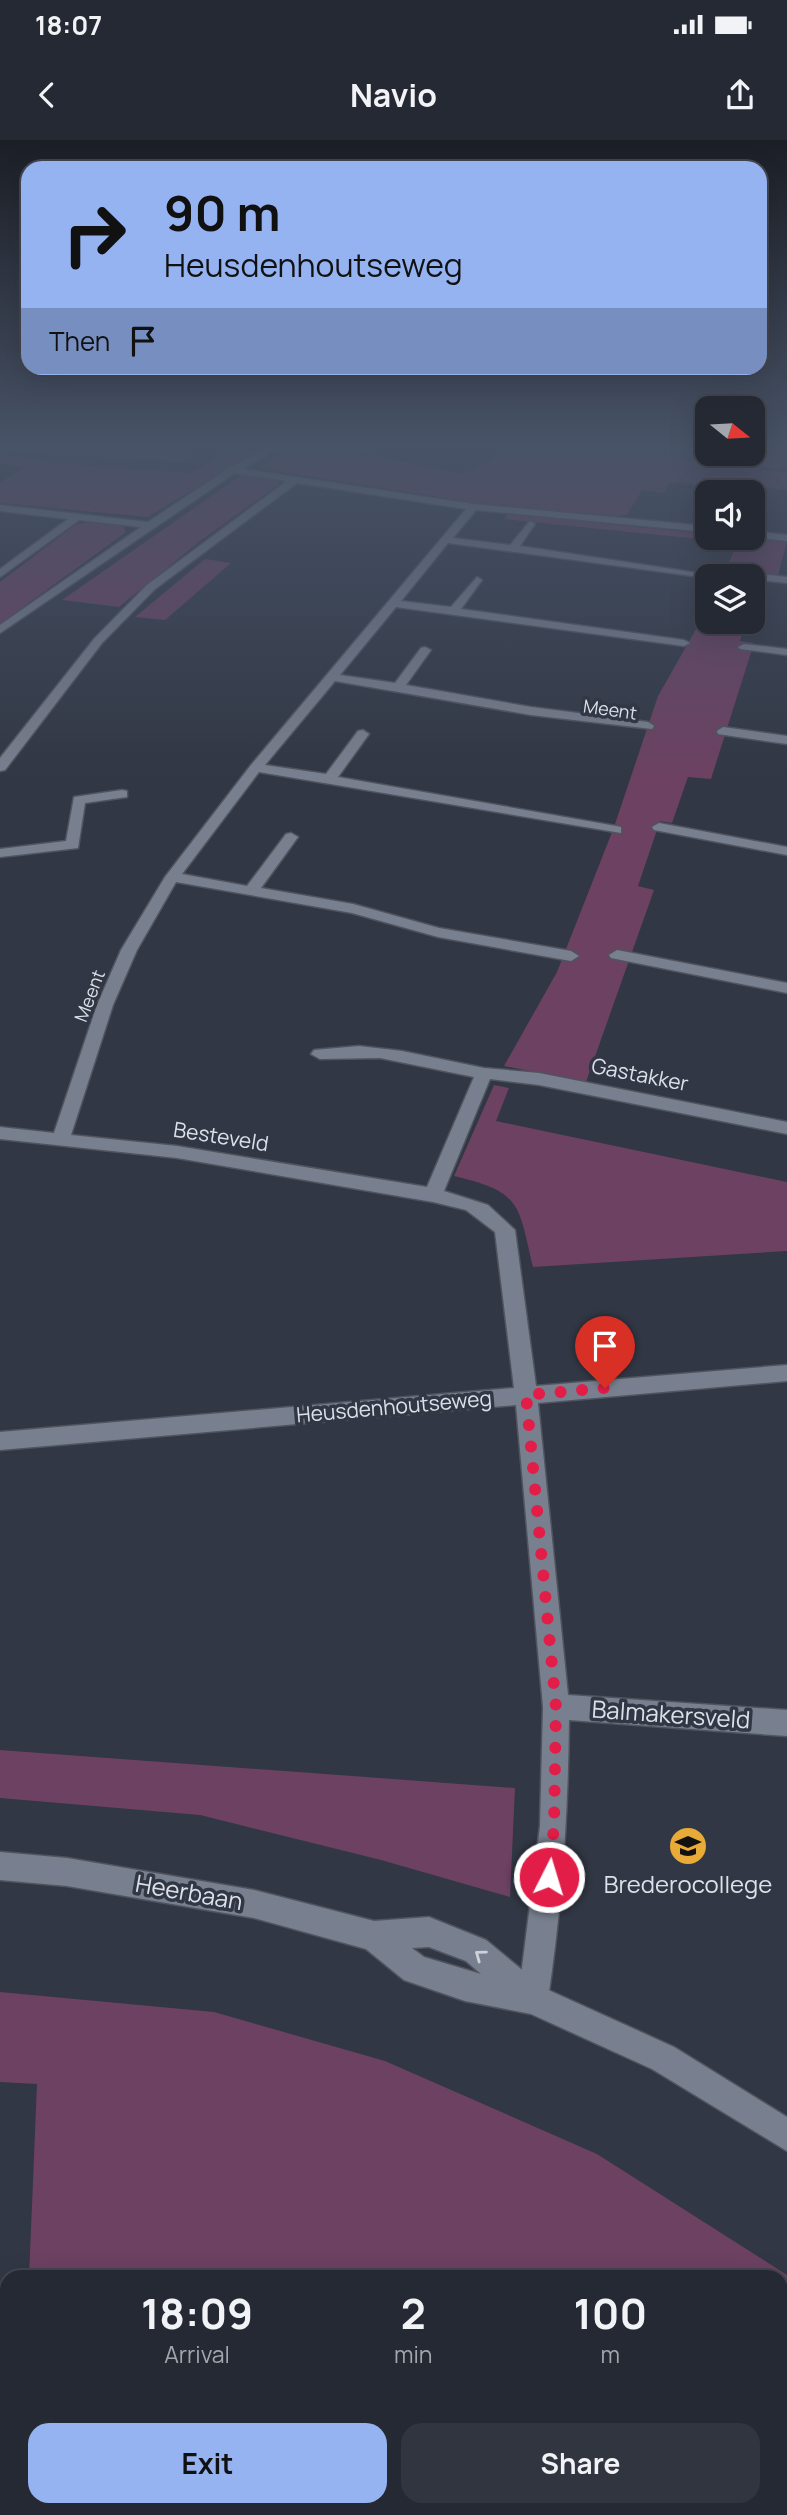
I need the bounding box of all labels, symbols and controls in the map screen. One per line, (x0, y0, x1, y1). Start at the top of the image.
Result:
text: 18:07 (35, 7, 102, 43)
text: Navio (350, 73, 437, 117)
icon: back (28, 76, 66, 114)
icon: share (721, 76, 759, 114)
text: 90 m (164, 179, 281, 246)
icon: right (49, 189, 140, 280)
text: Heusdenhoutseweg (164, 243, 463, 287)
icon: arrive (124, 322, 162, 360)
text: Then (49, 323, 110, 359)
north arrow (695, 396, 765, 466)
map controls (695, 396, 765, 634)
button: sound (695, 480, 765, 550)
button: layers (695, 564, 765, 634)
street label: Meent (582, 693, 638, 725)
street label: Meent (68, 966, 110, 1025)
street label: Gastakker (589, 1051, 691, 1097)
street label: Besteveld (172, 1115, 271, 1157)
pin (575, 1316, 635, 1388)
icon: arrive (586, 1327, 624, 1365)
street label: Heusdenhoutseweg (295, 1384, 493, 1428)
street label: Balmakersveld (591, 1692, 752, 1736)
school or university icon: Brederocollege (667, 1825, 709, 1867)
position arrow (512, 1840, 586, 1914)
street label: Heerbaan (133, 1866, 245, 1917)
place label: Brederocollege (604, 1867, 772, 1900)
one-way arrow (475, 1951, 488, 1963)
text: 18:09 (141, 2284, 253, 2342)
text: 2 (401, 2284, 426, 2342)
text: 100 (573, 2284, 647, 2342)
text: Arrival (164, 2338, 230, 2370)
text: min (394, 2338, 433, 2370)
text: m (601, 2338, 620, 2370)
button: Exit (28, 2423, 387, 2503)
button: Share (401, 2423, 760, 2503)

